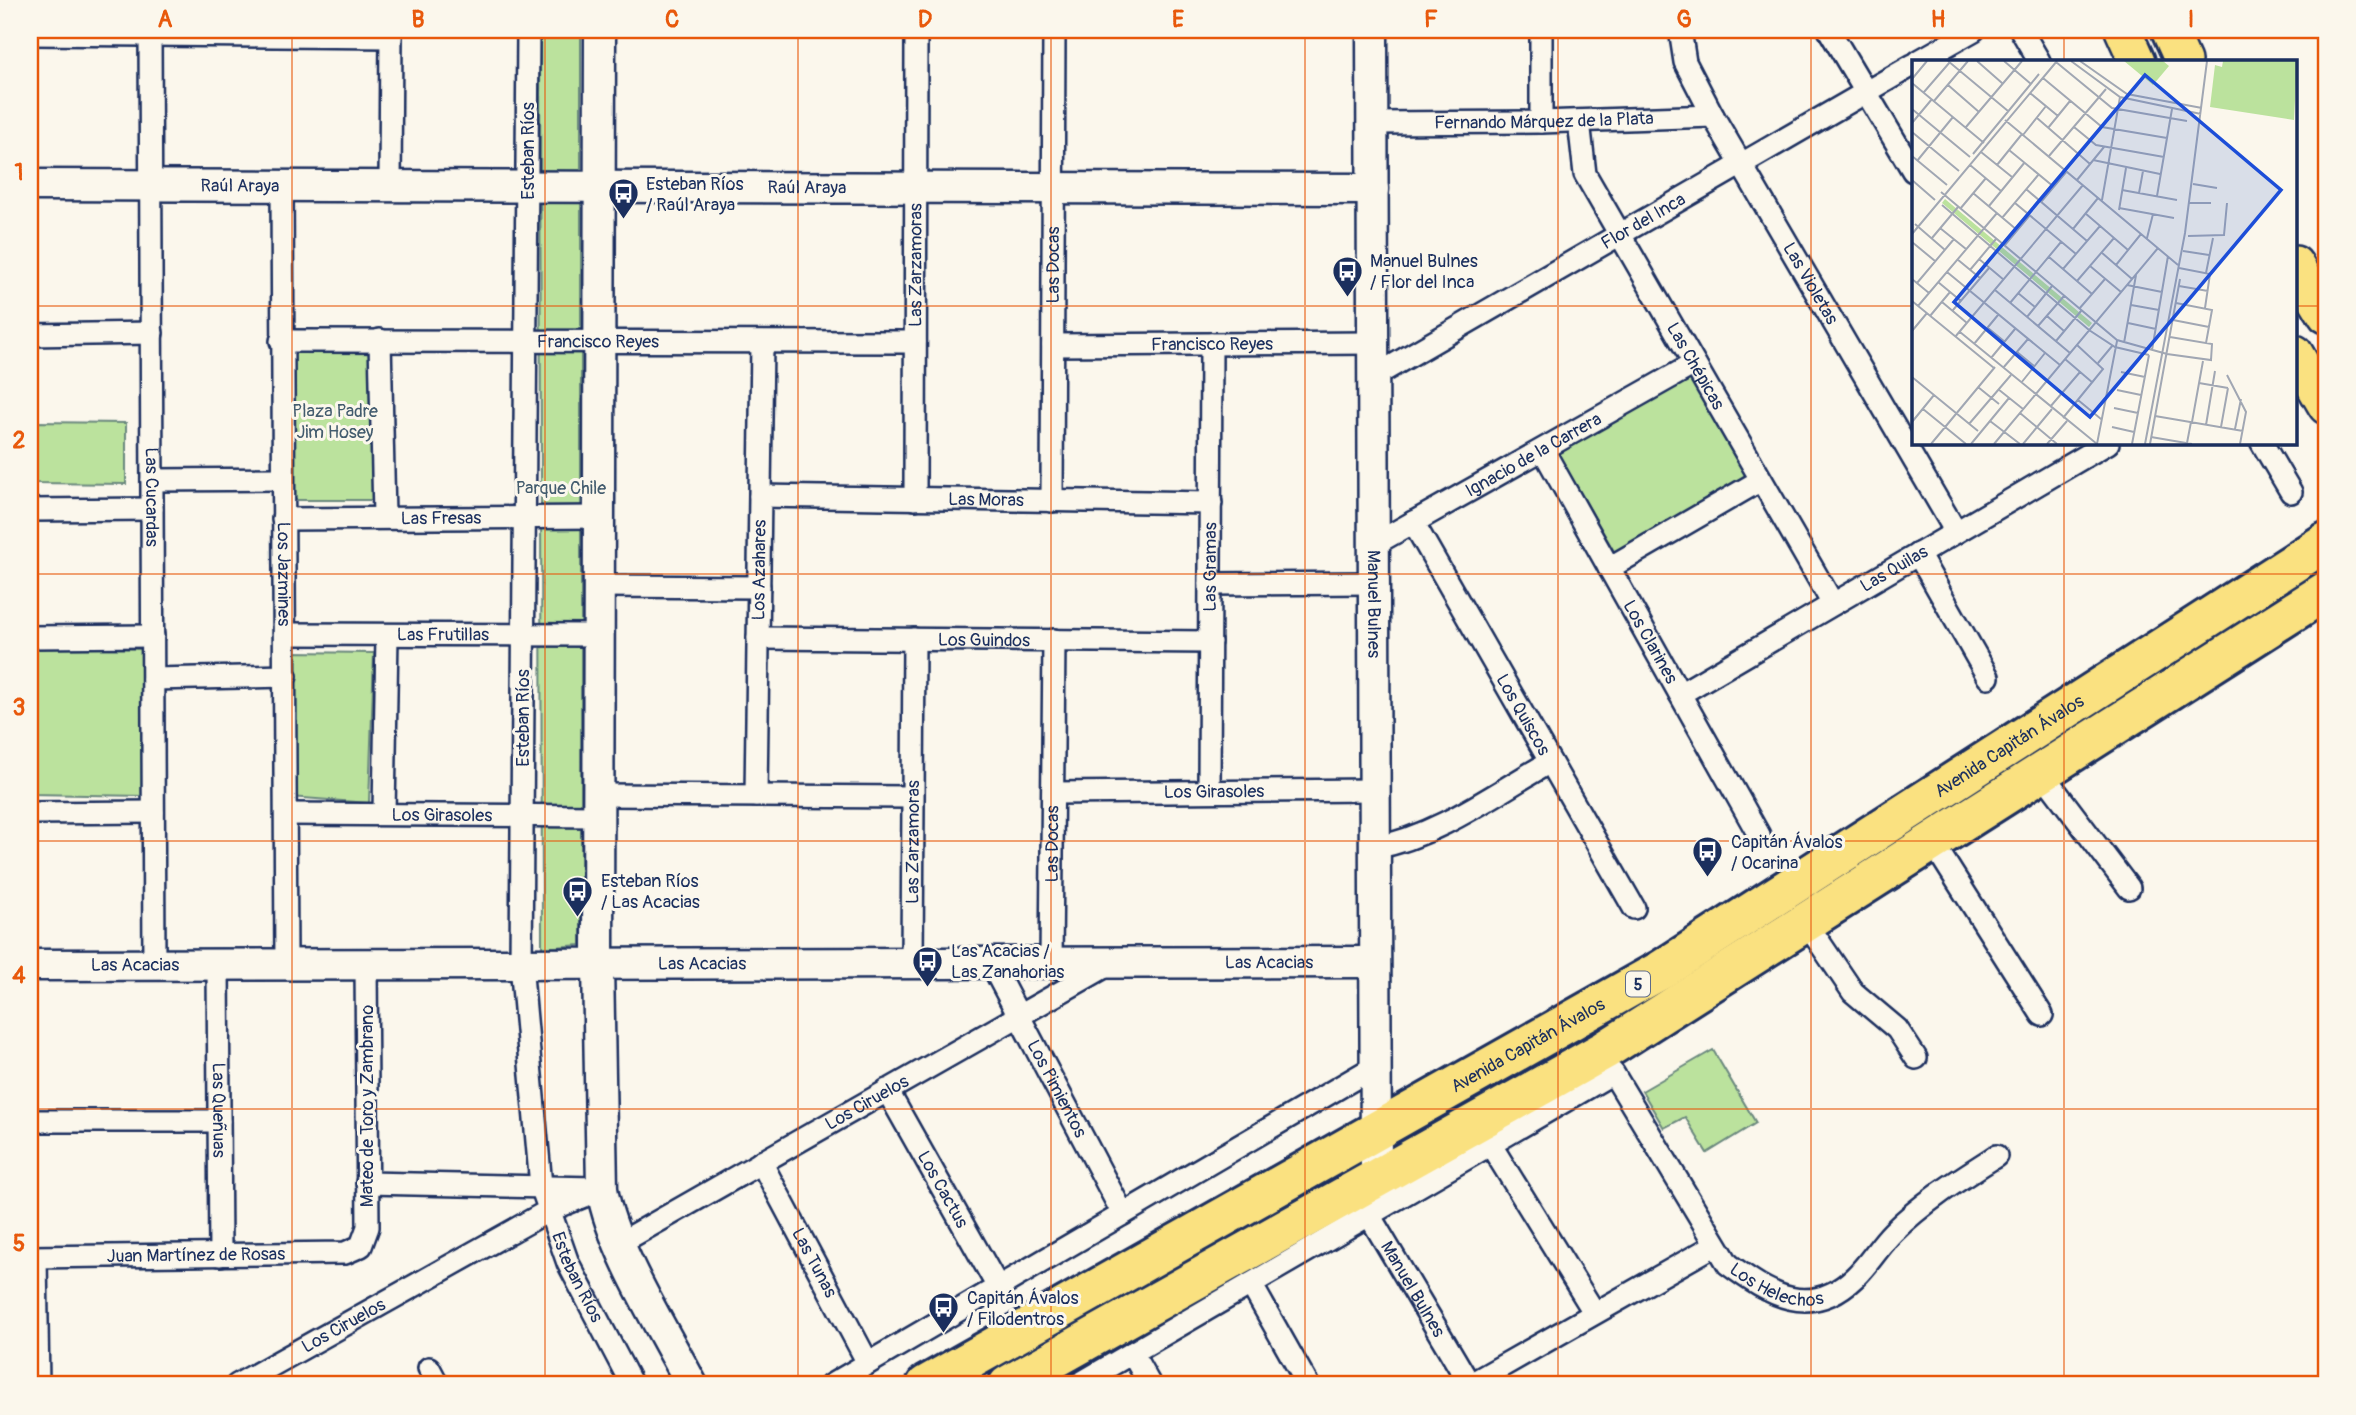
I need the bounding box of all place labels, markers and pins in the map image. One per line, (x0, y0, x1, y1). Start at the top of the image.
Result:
place label: Esteban Ríos / Raúl Araya (646, 173, 743, 217)
bus stop icon: Esteban Ríos / Raúl Araya (606, 177, 640, 221)
place label: Manuel Bulnes / Flor del Inca (1370, 250, 1478, 294)
bus stop icon: Manuel Bulnes / Flor del Inca (1330, 254, 1364, 298)
place label: Capitán Ávalos / Ocarina (1731, 831, 1843, 875)
bus stop icon: Capitán Ávalos / Ocarina (1691, 835, 1725, 879)
place label: Esteban Ríos / Las Acacias (601, 870, 700, 914)
bus stop icon: Esteban Ríos / Las Acacias (561, 874, 595, 918)
place label: Las Acacias / Las Zanahorias (951, 940, 1064, 984)
bus stop icon: Las Acacias / Las Zanahorias (911, 944, 945, 988)
place label: Capitán Ávalos / Filodentros (967, 1287, 1079, 1331)
bus stop icon: Capitán Ávalos / Filodentros (927, 1291, 961, 1335)

